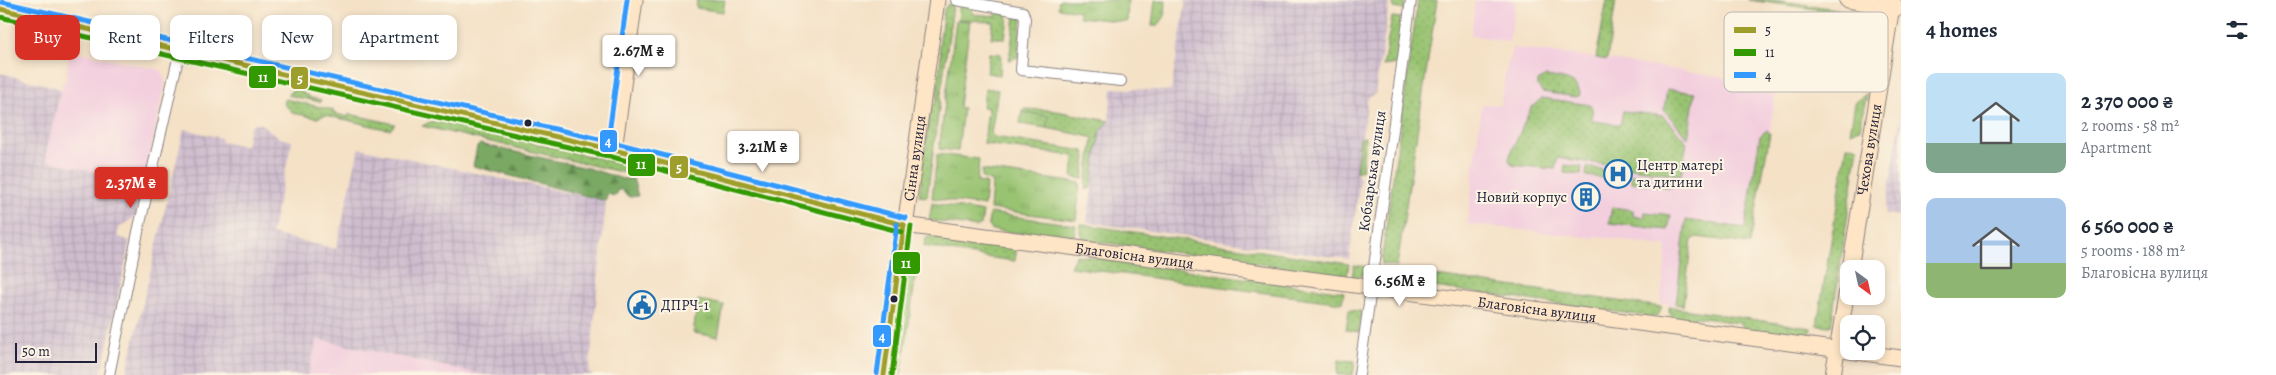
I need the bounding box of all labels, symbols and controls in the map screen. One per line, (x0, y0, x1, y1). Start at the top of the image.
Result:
legend (1724, 12, 1888, 92)
chip: Buy (15, 15, 80, 60)
chip: Rent (90, 15, 160, 60)
chip: Filters (170, 15, 252, 60)
chip: New (262, 15, 332, 60)
chip: Apartment (342, 15, 457, 60)
text: 4 homes (1926, 16, 1998, 44)
icon: filters (2223, 16, 2251, 44)
text: 5 (1765, 21, 1771, 40)
pin: 2.67M ₴ (593, 34, 685, 77)
text: 2.67M ₴ (613, 40, 665, 62)
text: 11 (1765, 43, 1775, 62)
line badge: 11 (248, 65, 277, 89)
line badge: 5 (290, 66, 309, 90)
text: 4 (1765, 66, 1771, 85)
text: 11 (258, 68, 268, 87)
text: 5 (297, 69, 303, 88)
text: 2 370 000 ₴ (2081, 87, 2174, 115)
icon: home (1966, 93, 2026, 153)
street label: Чехова вулиця (1852, 102, 1886, 197)
street label: Кобзарська вулиця (1354, 109, 1390, 233)
street label: Сінна вулиця (899, 114, 931, 202)
text: 2 rooms · 58 m² (2081, 115, 2179, 137)
unlabelled marker (523, 118, 533, 128)
line badge: 4 (599, 129, 618, 153)
pin: 3.21M ₴ (717, 130, 809, 173)
text: 4 (605, 132, 612, 151)
text: 3.21M ₴ (738, 136, 788, 158)
text: Apartment (2081, 137, 2152, 159)
line badge: 11 (627, 153, 656, 177)
text: 11 (636, 155, 646, 174)
line badge: 5 (669, 155, 689, 179)
place label: Центр матері та дитини (1637, 155, 1723, 192)
text: 5 (676, 158, 682, 177)
hospital icon: Центр матері та дитини (1603, 159, 1633, 189)
pin: 2.37M ₴ (85, 166, 177, 209)
text: 2.37M ₴ (106, 172, 156, 194)
building icon: Новий корпус (1571, 182, 1601, 212)
place label: Новий корпус (1476, 187, 1567, 207)
text: 6 560 000 ₴ (2081, 212, 2174, 240)
icon: home (1966, 218, 2026, 278)
street label: Благовісна вулиця (1074, 238, 1195, 274)
text: 5 rooms · 188 m² (2081, 240, 2185, 262)
line badge: 11 (892, 251, 921, 275)
text: 11 (901, 254, 911, 273)
north arrow (1840, 260, 1885, 305)
map controls (1840, 260, 1885, 360)
text: Благовісна вулиця (2081, 262, 2208, 284)
pin: 6.56M ₴ (1354, 264, 1446, 307)
text: 6.56M ₴ (1374, 270, 1426, 292)
public building icon: ДПРЧ-1 (627, 290, 657, 320)
street label: Благовісна вулиця (1476, 292, 1597, 327)
unlabelled marker (889, 294, 899, 304)
place label: ДПРЧ-1 (661, 295, 709, 315)
button: locate (1840, 315, 1885, 360)
line badge: 4 (872, 324, 892, 348)
text: 4 (879, 327, 886, 346)
scale bar (15, 340, 98, 363)
text: 50 m (22, 342, 50, 361)

